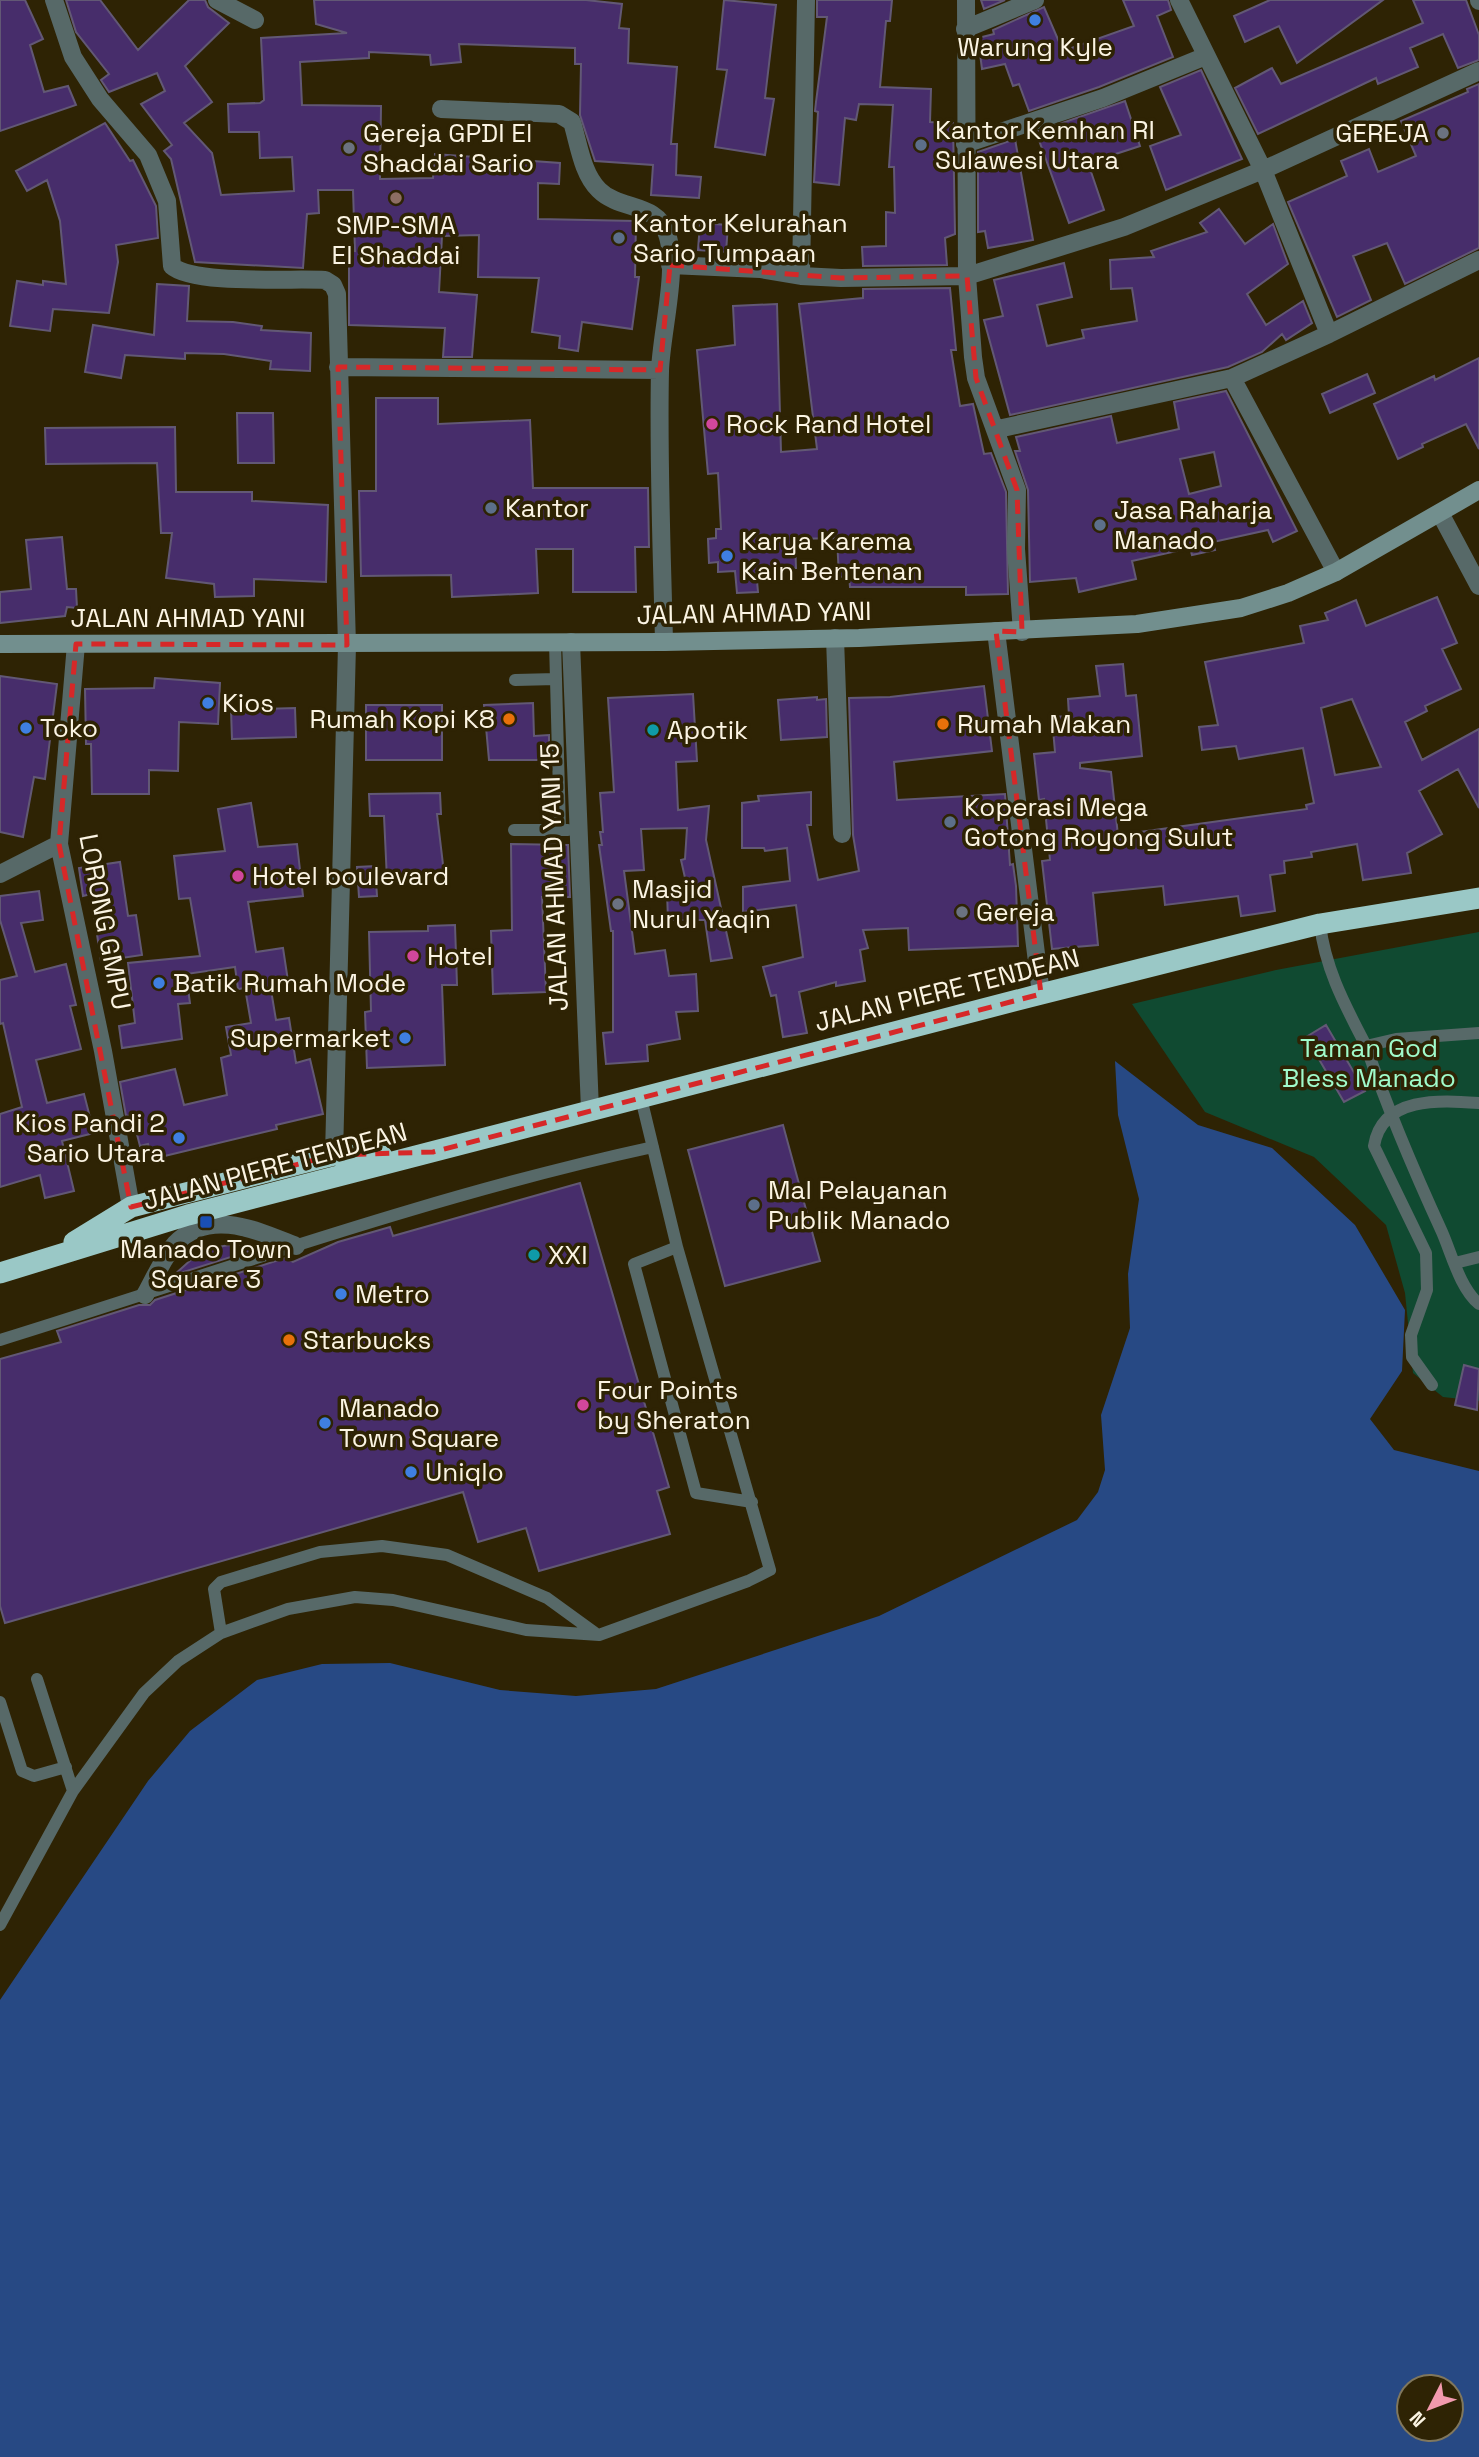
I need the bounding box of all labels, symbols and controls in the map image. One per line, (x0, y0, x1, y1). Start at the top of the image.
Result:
marker: Warung Kyle (1027, 12, 1043, 28)
place label: Warung Kyle (957, 30, 1113, 64)
place label: Kantor Kemhan RI Sulawesi Utara (935, 113, 1155, 177)
place label: Gereja GPDI El Shaddai Sario (363, 116, 534, 180)
place label: GEREJA (1335, 116, 1429, 150)
marker: GEREJA (1435, 125, 1451, 141)
marker: Kantor Kemhan RI Sulawesi Utara (913, 137, 929, 153)
marker: Gereja GPDI El Shaddai Sario (341, 140, 357, 156)
marker: SMP-SMA El Shaddai (388, 190, 404, 206)
place label: Kantor Kelurahan Sario Tumpaan (633, 206, 848, 270)
place label: SMP-SMA El Shaddai (332, 208, 460, 272)
marker: Kantor Kelurahan Sario Tumpaan (611, 230, 627, 246)
place label: Rock Rand Hotel (726, 407, 931, 441)
marker: Rock Rand Hotel (704, 416, 720, 432)
place label: Kantor (505, 491, 589, 525)
place label: Jasa Raharja Manado (1114, 493, 1272, 557)
marker: Kantor (483, 500, 499, 516)
marker: Jasa Raharja Manado (1092, 517, 1108, 533)
place label: Karya Karema Kain Bentenan (741, 524, 923, 588)
marker: Karya Karema Kain Bentenan (719, 548, 735, 564)
street label: JALAN AHMAD YANI (636, 594, 872, 632)
street label: JALAN AHMAD YANI (71, 601, 305, 635)
place label: Kios (222, 686, 274, 720)
marker: Kios (200, 695, 216, 711)
place label: Rumah Kopi K8 (309, 702, 495, 736)
place label: Rumah Makan (957, 707, 1131, 741)
place label: Toko (40, 711, 98, 745)
marker: Rumah Kopi K8 (501, 711, 517, 727)
place label: Apotik (667, 713, 748, 747)
marker: Rumah Makan (935, 716, 951, 732)
marker: Toko (18, 720, 34, 736)
marker: Apotik (645, 722, 661, 738)
street label: JALAN AHMAD YANI 15 (532, 742, 576, 1012)
place label: Koperasi Mega Gotong Royong Sulut (964, 790, 1233, 854)
marker: Koperasi Mega Gotong Royong Sulut (942, 814, 958, 830)
street label: LORONG GMPU (71, 831, 139, 1013)
place label: Hotel boulevard (252, 859, 449, 893)
marker: Hotel boulevard (230, 868, 246, 884)
place label: Masjid Nurul Yaqin (632, 872, 771, 936)
place label: Gereja (976, 895, 1055, 929)
marker: Masjid Nurul Yaqin (610, 896, 626, 912)
marker: Gereja (954, 904, 970, 920)
place label: Hotel (427, 939, 493, 973)
street label: JALAN PIERE TENDEAN (811, 941, 1083, 1039)
marker: Hotel (405, 948, 421, 964)
place label: Batik Rumah Mode (173, 966, 406, 1000)
marker: Batik Rumah Mode (151, 975, 167, 991)
place label: Supermarket (230, 1021, 391, 1055)
marker: Supermarket (397, 1030, 413, 1046)
park label: Taman God Bless Manado (1282, 1031, 1456, 1095)
place label: Kios Pandi 2 Sario Utara (15, 1106, 165, 1170)
street label: JALAN PIERE TENDEAN (139, 1114, 411, 1218)
marker: Kios Pandi 2 Sario Utara (171, 1130, 187, 1146)
place label: Mal Pelayanan Publik Manado (768, 1173, 950, 1237)
marker: Mal Pelayanan Publik Manado (746, 1197, 762, 1213)
marker: Manado Town Square 3 (198, 1214, 214, 1230)
place label: Manado Town Square 3 (120, 1232, 292, 1296)
place label: XXI (548, 1238, 588, 1272)
marker: XXI (526, 1247, 542, 1263)
place label: Metro (355, 1277, 430, 1311)
marker: Metro (333, 1286, 349, 1302)
place label: Starbucks (303, 1323, 431, 1357)
marker: Starbucks (281, 1332, 297, 1348)
place label: Four Points by Sheraton (597, 1373, 751, 1437)
place label: Manado Town Square (339, 1391, 499, 1455)
marker: Four Points by Sheraton (575, 1397, 591, 1413)
marker: Manado Town Square (317, 1415, 333, 1431)
place label: Uniqlo (425, 1455, 504, 1489)
marker: Uniqlo (403, 1464, 419, 1480)
north arrow (1395, 2373, 1465, 2443)
text: N (1404, 2406, 1431, 2432)

